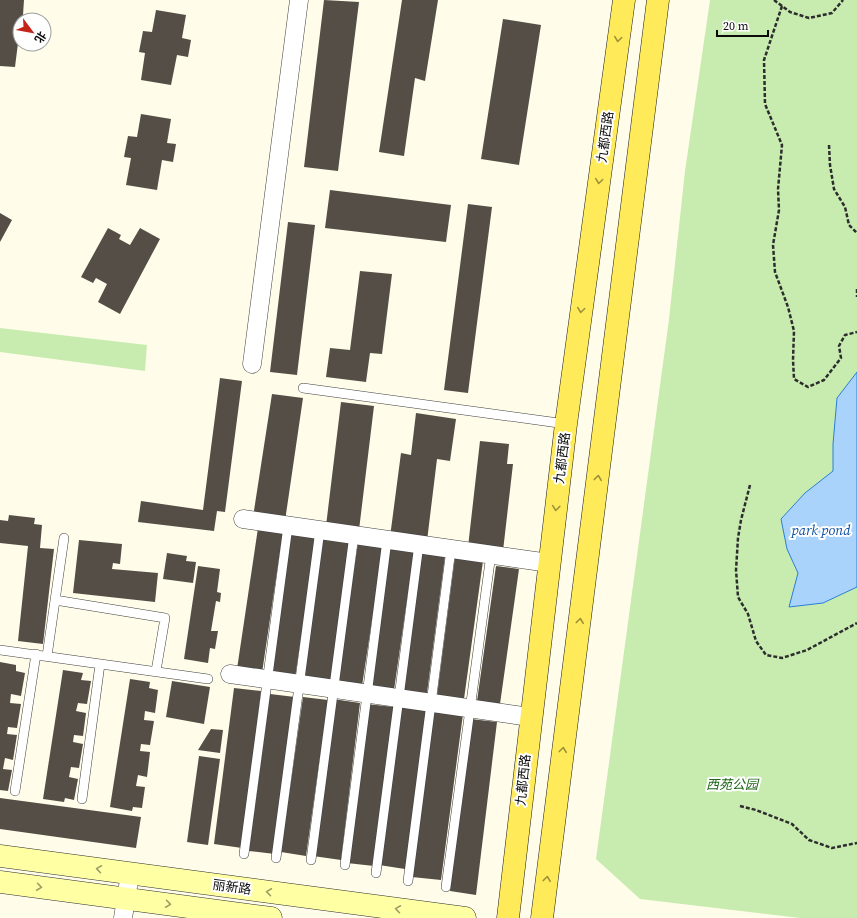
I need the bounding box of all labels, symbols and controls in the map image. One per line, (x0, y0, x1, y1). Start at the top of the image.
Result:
north arrow (12, 12, 52, 52)
scale bar (717, 12, 768, 38)
text: 20 m (723, 18, 749, 34)
text: 北 (31, 28, 49, 46)
one-way arrow (614, 36, 623, 42)
street label: 九都西路 (593, 110, 617, 164)
one-way arrow (595, 178, 604, 184)
one-way arrow (577, 307, 586, 313)
street label: 九都西路 (550, 431, 574, 485)
one-way arrow (593, 475, 602, 482)
one-way arrow (551, 505, 560, 512)
water label: park pond (789, 520, 851, 540)
one-way arrow (575, 618, 584, 624)
one-way arrow (559, 747, 568, 753)
street label: 九都西路 (512, 753, 534, 807)
park label: 西苑公园 (706, 776, 760, 793)
one-way arrow (96, 865, 102, 874)
street label: 丽新路 (211, 876, 253, 898)
one-way arrow (542, 876, 551, 882)
one-way arrow (36, 882, 42, 891)
one-way arrow (266, 888, 272, 897)
one-way arrow (164, 899, 171, 908)
one-way arrow (395, 905, 401, 914)

